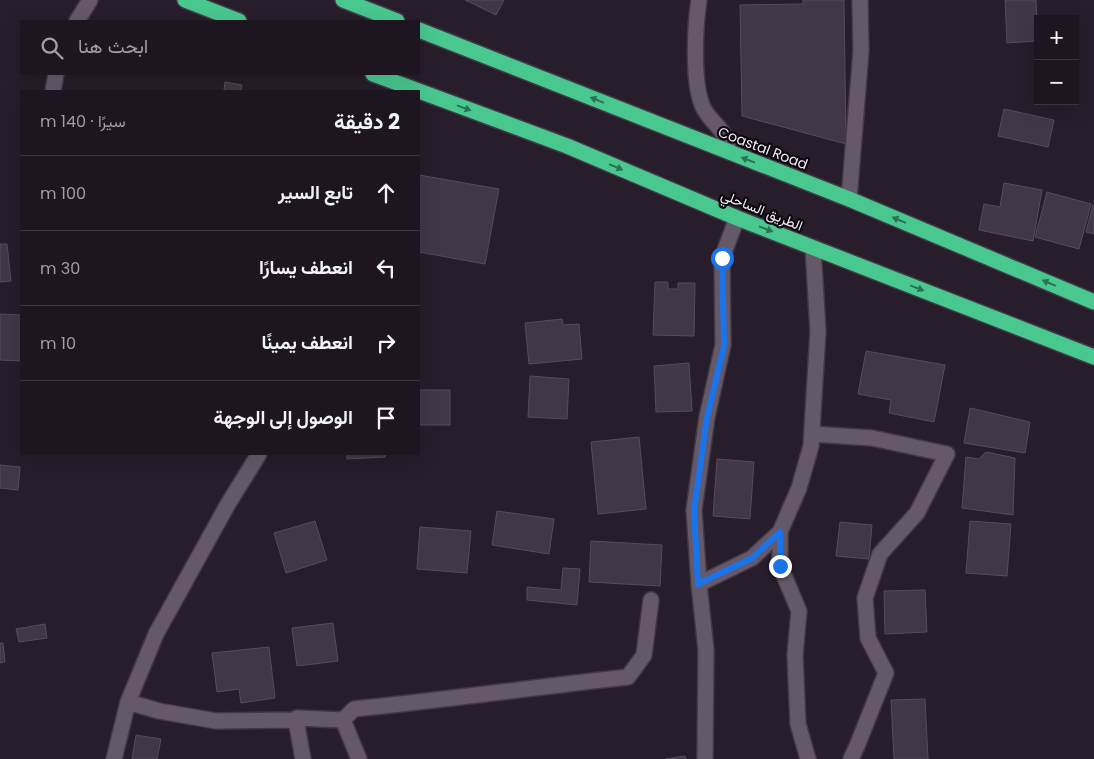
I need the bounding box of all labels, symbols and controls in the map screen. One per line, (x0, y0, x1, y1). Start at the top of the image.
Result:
map controls (1034, 15, 1079, 105)
button: + (1034, 15, 1079, 60)
search box (20, 20, 420, 75)
text: ابحث هنا (78, 33, 148, 60)
icon: search (38, 34, 66, 62)
button: − (1034, 60, 1079, 105)
one-way arrow (590, 96, 604, 104)
one-way arrow (457, 105, 472, 112)
text: 2 دقيقة (334, 107, 400, 136)
text: سيرًا · 140 m (40, 110, 126, 133)
street label: Coastal Road (715, 122, 811, 174)
one-way arrow (740, 156, 755, 164)
one-way arrow (609, 163, 624, 171)
text: تابع السير (278, 179, 353, 206)
icon: ahead (372, 179, 400, 207)
text: 100 m (40, 182, 86, 205)
street label: الطريق الساحلي (717, 184, 806, 237)
one-way arrow (891, 216, 906, 224)
one-way arrow (759, 226, 773, 234)
route start (711, 247, 734, 270)
text: انعطف يسارًا (259, 254, 353, 281)
icon: left (372, 254, 400, 282)
text: 30 m (40, 257, 80, 280)
one-way arrow (1042, 278, 1056, 286)
one-way arrow (910, 285, 925, 293)
text: انعطف يمينًا (261, 329, 353, 356)
icon: right (372, 329, 400, 357)
text: 10 m (40, 332, 76, 355)
text: الوصول إلى الوجهة (214, 404, 353, 431)
icon: arrive (372, 404, 400, 432)
route end (769, 555, 792, 578)

